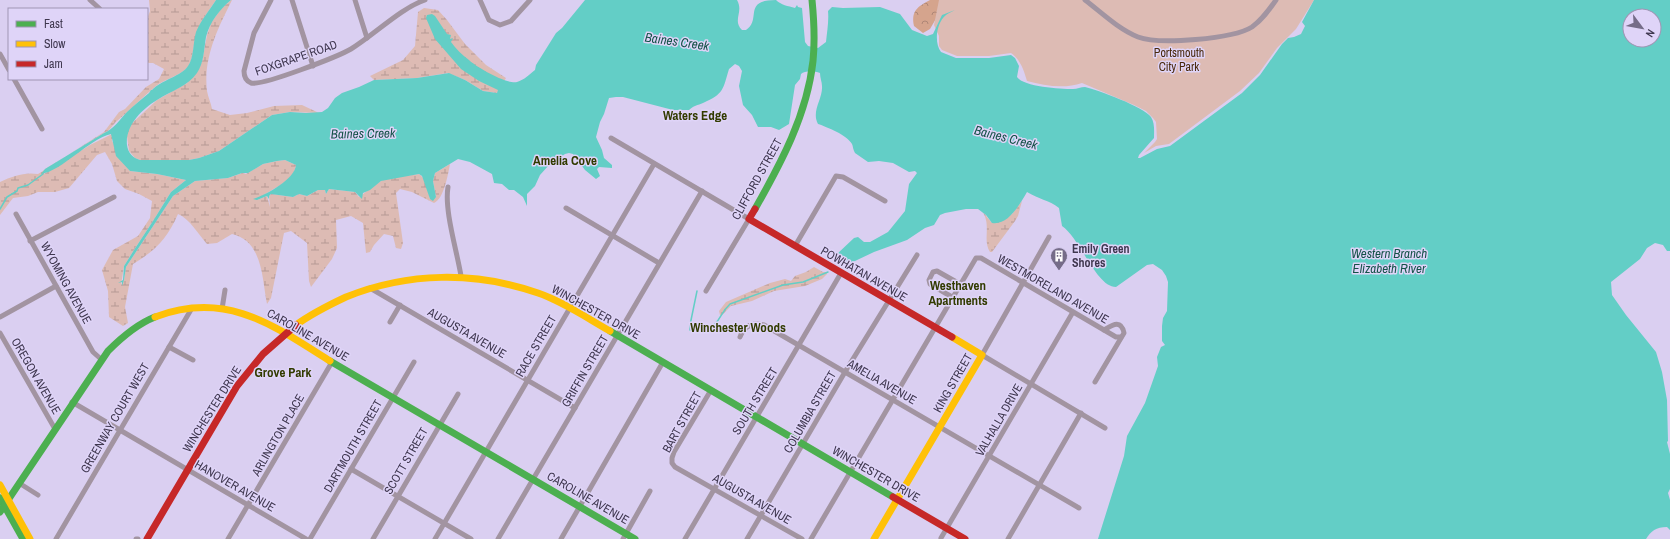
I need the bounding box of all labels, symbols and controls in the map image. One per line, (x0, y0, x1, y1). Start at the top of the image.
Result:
legend (8, 8, 148, 80)
north arrow (1622, 8, 1662, 48)
text: Fast (44, 16, 63, 32)
text: N (1643, 27, 1658, 40)
water label: Baines Creek (644, 29, 711, 54)
text: Slow (44, 36, 66, 52)
street label: FOXGRAPE ROAD (253, 36, 339, 80)
park label: Portsmouth City Park (1154, 45, 1204, 75)
text: Jam (44, 56, 63, 72)
district label: Waters Edge (663, 107, 727, 124)
water label: Baines Creek (972, 121, 1040, 154)
water label: Baines Creek (331, 124, 396, 143)
street label: CLIFFORD STREET (728, 135, 786, 223)
district label: Amelia Cove (533, 152, 597, 169)
street label: WYOMING AVENUE (37, 239, 95, 327)
place label: Emily Green Shores (1072, 241, 1129, 271)
street label: POWHATAN AVENUE (818, 243, 910, 305)
water label: Western Branch Elizabeth River (1351, 245, 1427, 277)
building icon: Emily Green Shores (1049, 246, 1069, 271)
street label: WESTMORELAND AVENUE (994, 251, 1112, 327)
district label: Westhaven Apartments (928, 277, 988, 309)
street label: WINCHESTER DRIVE (549, 281, 643, 343)
street label: AUGUSTA AVENUE (424, 304, 509, 362)
street label: CAROLINE AVENUE (264, 305, 352, 365)
street label: RACE STREET (512, 312, 560, 380)
district label: Winchester Woods (690, 319, 786, 336)
street label: GRIFFIN STREET (558, 332, 612, 410)
street label: OREGON AVENUE (8, 335, 64, 417)
street label: KING STREET (930, 351, 976, 415)
street label: AMELIA AVENUE (844, 355, 920, 408)
street label: GREENWAY COURT WEST (77, 360, 153, 476)
street label: WINCHESTER DRIVE (179, 363, 245, 455)
district label: Grove Park (255, 364, 312, 381)
street label: SOUTH STREET (729, 364, 781, 438)
street label: COLUMBIA STREET (780, 368, 840, 456)
street label: VALHALLA DRIVE (972, 381, 1026, 459)
street label: BART STREET (659, 389, 705, 455)
street label: ARLINGTON PLACE (248, 391, 308, 480)
street label: DARTMOUTH STREET (320, 397, 386, 495)
street label: SCOTT STREET (380, 425, 432, 497)
street label: WINCHESTER DRIVE (829, 442, 923, 506)
street label: HANOVER AVENUE (192, 456, 278, 516)
street label: CAROLINE AVENUE (544, 468, 632, 528)
street label: AUGUSTA AVENUE (709, 470, 794, 528)

